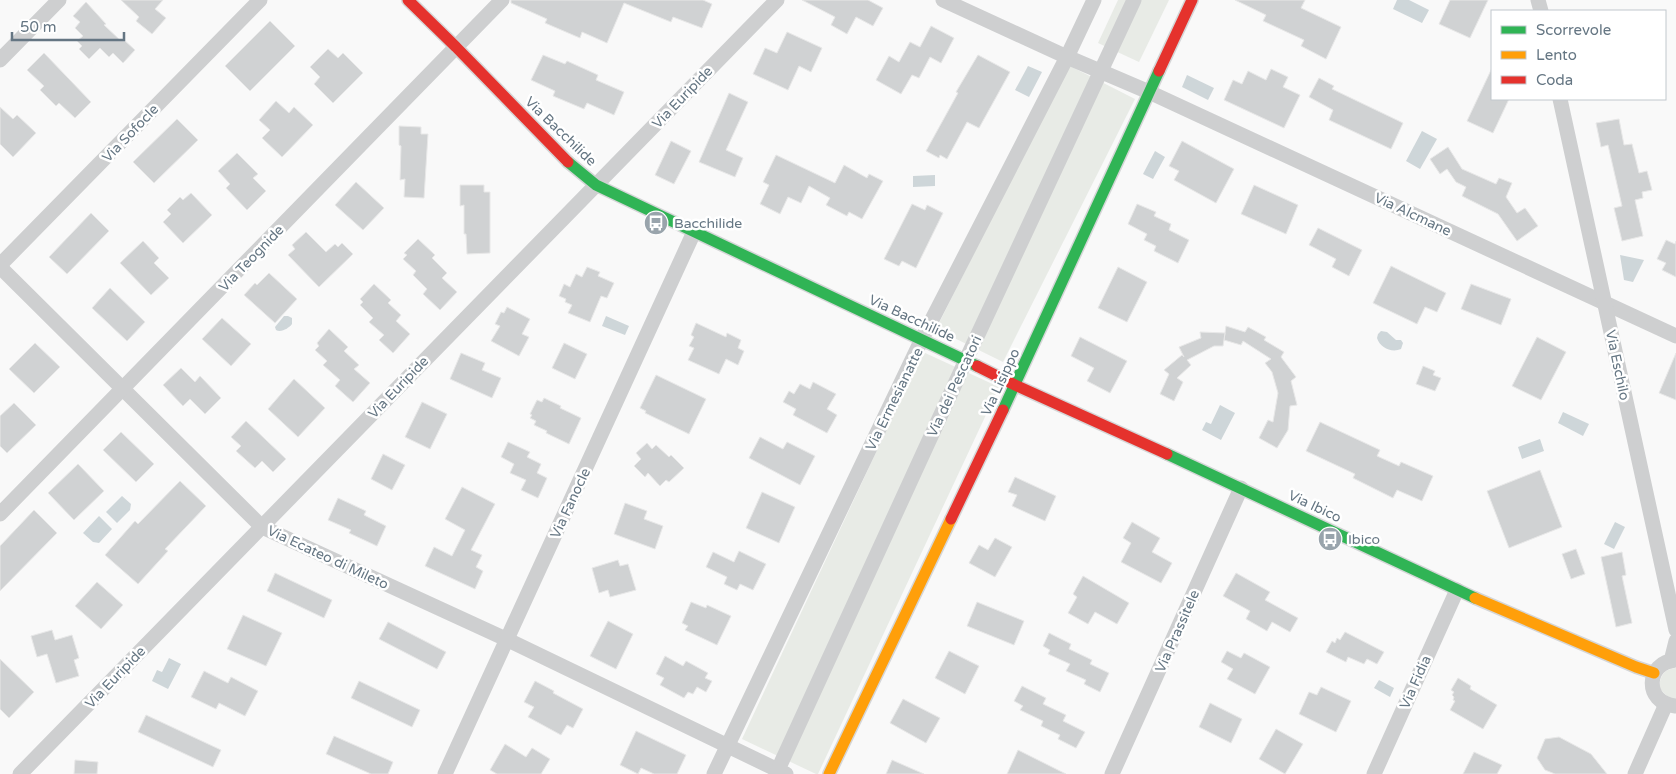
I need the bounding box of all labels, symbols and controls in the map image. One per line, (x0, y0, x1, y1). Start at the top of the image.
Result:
scale bar (12, 10, 125, 42)
legend (1491, 10, 1666, 100)
text: 50 m (20, 18, 57, 36)
text: Scorrevole (1536, 21, 1611, 39)
text: Lento (1536, 46, 1577, 64)
street label: Via Euripide (649, 63, 716, 132)
text: Coda (1536, 71, 1573, 89)
street label: Via Bacchilide (521, 93, 600, 170)
street label: Via Sofocle (99, 101, 162, 166)
street label: Via Alcmane (1372, 189, 1454, 240)
bus stop icon: Bacchilide (643, 210, 669, 236)
place label: Bacchilide (674, 215, 742, 232)
street label: Via Teognide (215, 221, 287, 295)
street label: Via Bacchilide (866, 291, 957, 346)
street label: Via Eschilo (1602, 328, 1633, 402)
street label: Via dei Pescatori (923, 333, 985, 440)
street label: Via Ermesianatte (862, 345, 927, 453)
street label: Via Lisippo (977, 346, 1023, 419)
street label: Via Euripide (365, 353, 432, 422)
street label: Via Fanocle (547, 465, 594, 541)
street label: Via Ibico (1286, 487, 1344, 526)
street label: Via Ecateo di Mileto (264, 522, 391, 593)
bus stop icon: Ibico (1317, 526, 1343, 552)
place label: Ibico (1348, 531, 1380, 548)
street label: Via Prassitele (1152, 587, 1203, 675)
street label: Via Euripide (82, 643, 149, 712)
street label: Via Fidia (1396, 653, 1435, 712)

